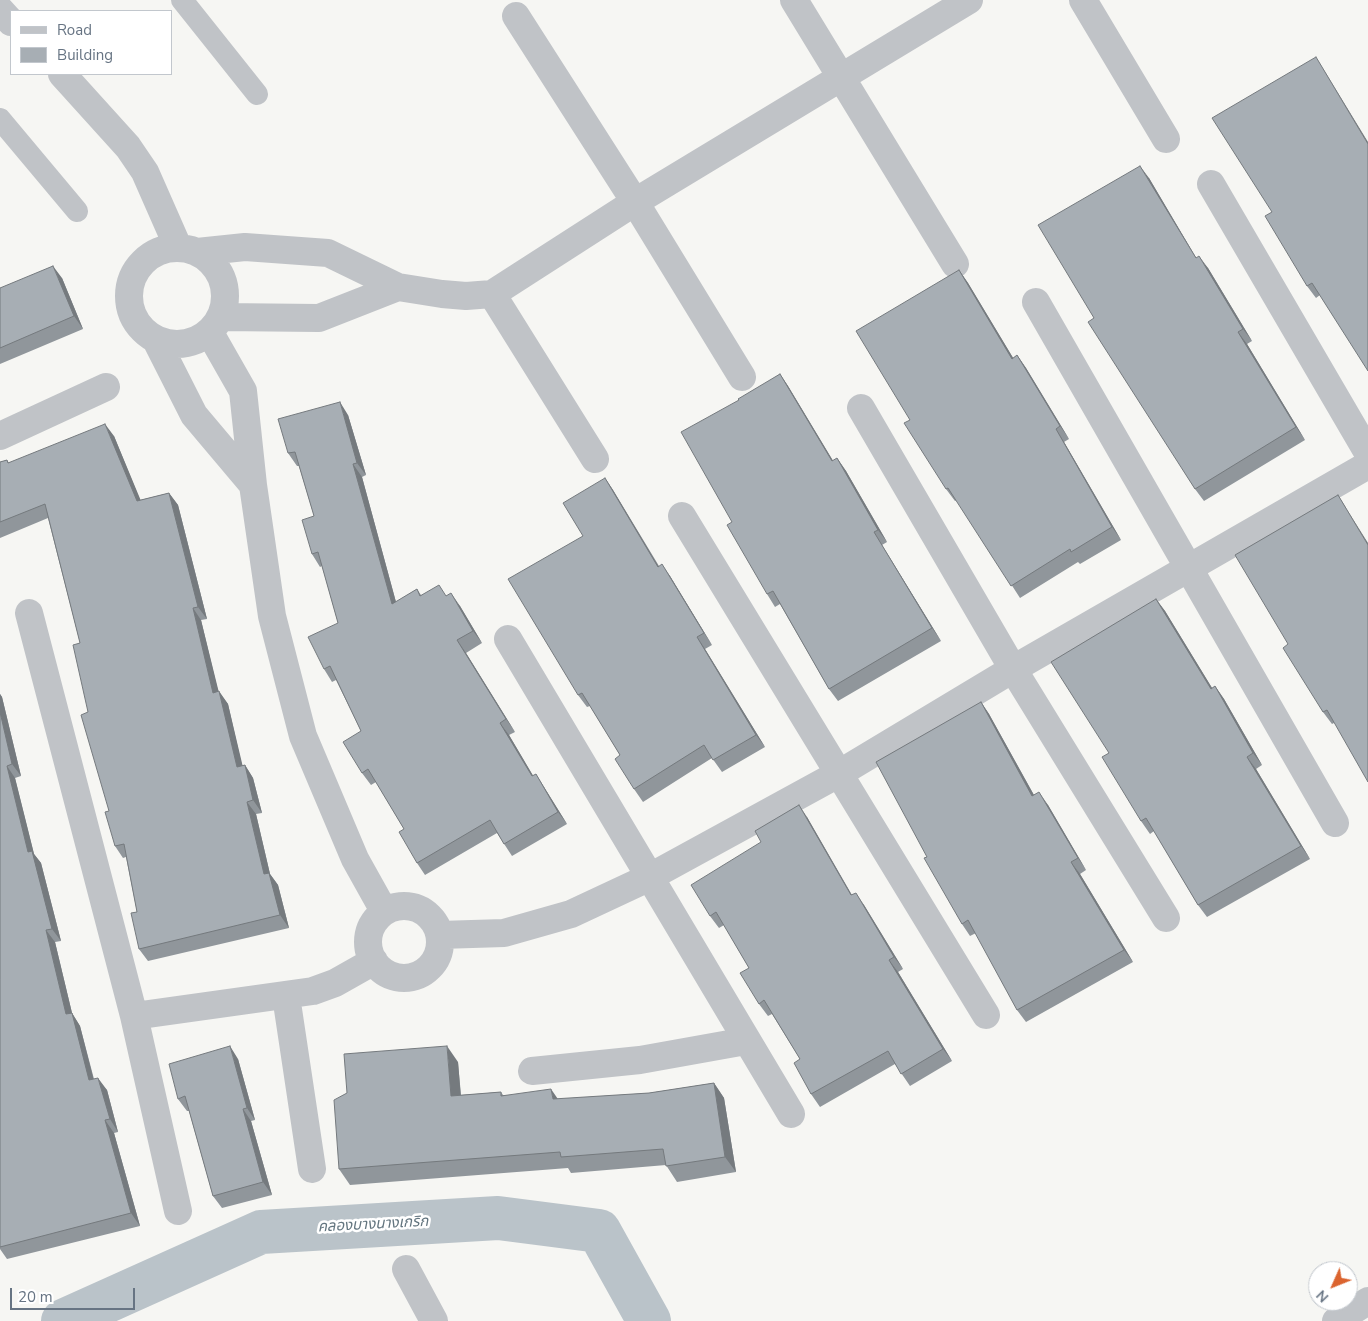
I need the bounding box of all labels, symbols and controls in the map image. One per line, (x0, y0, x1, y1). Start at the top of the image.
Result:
legend (10, 10, 172, 75)
text: Road (57, 20, 92, 40)
text: Building (57, 45, 113, 65)
water label: คลองบางนางเกริก (317, 1213, 429, 1237)
north arrow (1308, 1261, 1358, 1311)
scale bar (12, 1278, 138, 1310)
text: N (1312, 1286, 1333, 1306)
text: 20 m (18, 1287, 53, 1307)

